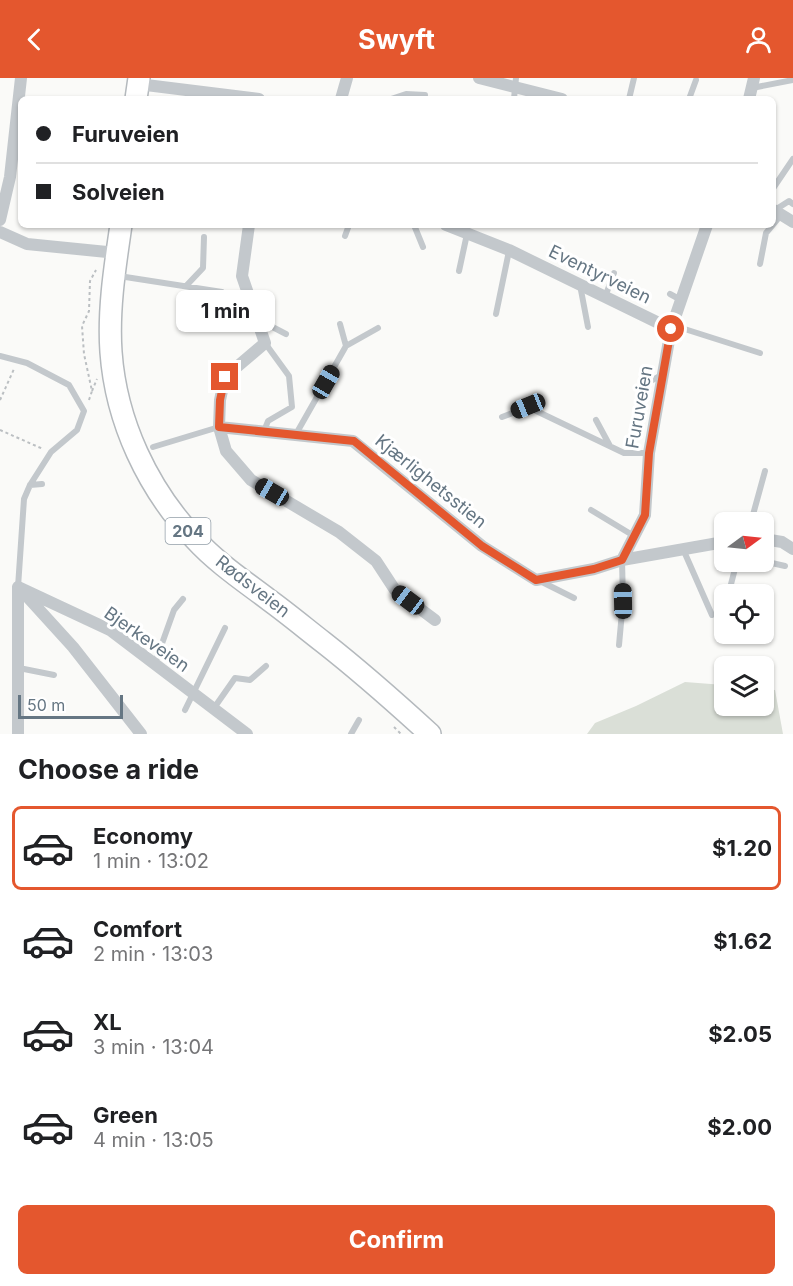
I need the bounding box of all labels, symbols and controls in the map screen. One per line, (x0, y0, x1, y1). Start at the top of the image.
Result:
icon: back (18, 23, 51, 56)
text: Swyft (358, 23, 435, 56)
icon: person (742, 23, 775, 56)
text: Furuveien (72, 121, 179, 147)
text: Solveien (72, 179, 165, 205)
street label: Eventyrveien (546, 240, 654, 308)
callout: 1 min (176, 290, 274, 332)
text: 1 min (201, 299, 250, 323)
route start (657, 315, 684, 342)
car (309, 362, 343, 402)
route end (211, 363, 238, 390)
street label: Furuveien (621, 364, 657, 450)
car (508, 391, 548, 421)
street label: Kjærlighetsstien (371, 430, 491, 532)
car (252, 475, 292, 509)
north arrow (714, 512, 774, 572)
map controls (714, 512, 774, 716)
road number: 204 (166, 518, 210, 544)
street label: Rødsveien (212, 551, 294, 621)
car (388, 582, 428, 618)
car (614, 583, 632, 619)
button: locate (714, 584, 774, 644)
street label: Bjerkeveien (100, 602, 194, 676)
button: layers (714, 656, 774, 716)
scale bar (18, 692, 123, 720)
text: 50 m (27, 695, 65, 715)
text: Choose a ride (18, 753, 199, 786)
icon: car (21, 821, 75, 875)
text: Economy (93, 823, 193, 849)
text: $1.20 (712, 835, 772, 861)
text: 1 min · 13:02 (93, 849, 209, 873)
icon: car (21, 914, 75, 968)
text: Comfort (93, 916, 182, 942)
text: $1.62 (713, 928, 772, 954)
text: 2 min · 13:03 (93, 942, 213, 966)
icon: car (21, 1007, 75, 1061)
text: XL (93, 1009, 122, 1035)
text: $2.05 (708, 1021, 772, 1047)
text: 3 min · 13:04 (93, 1035, 214, 1059)
icon: car (21, 1100, 75, 1154)
text: Green (93, 1102, 158, 1128)
text: $2.00 (707, 1114, 772, 1140)
text: 4 min · 13:05 (93, 1128, 214, 1152)
button: Confirm (18, 1205, 775, 1274)

